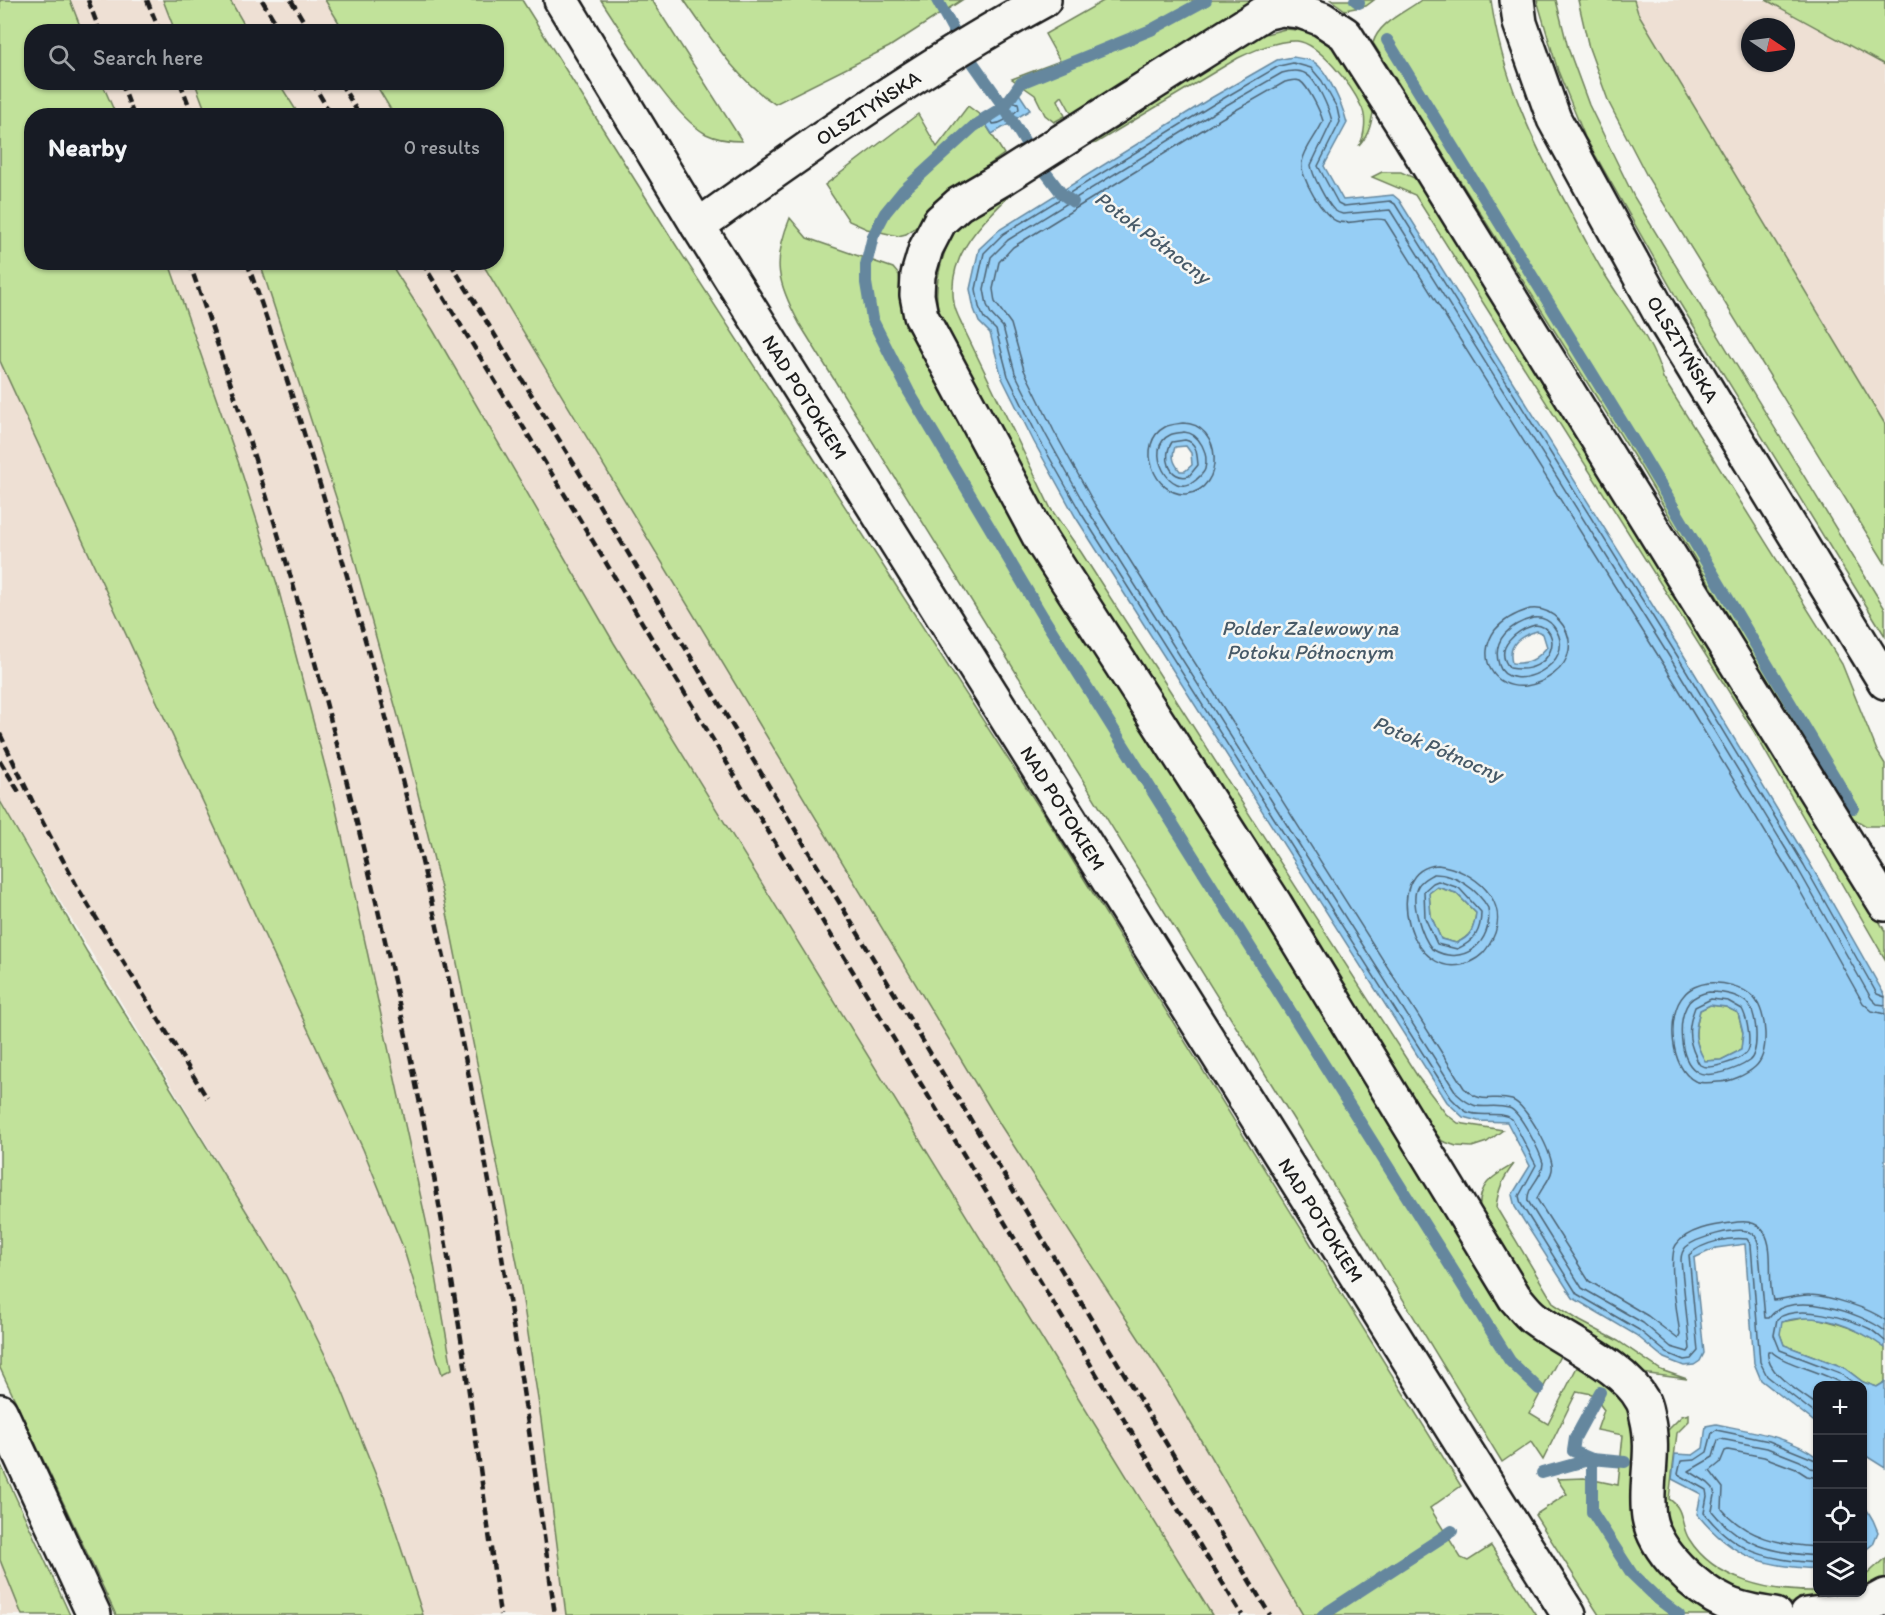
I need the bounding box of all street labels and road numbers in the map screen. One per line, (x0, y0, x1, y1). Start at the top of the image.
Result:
street label: OLSZTYŃSKA (811, 65, 925, 151)
street label: OLSZTYŃSKA (1642, 291, 1724, 407)
street label: NAD POTOKIEM (757, 330, 853, 464)
street label: NAD POTOKIEM (1015, 741, 1111, 875)
street label: NAD POTOKIEM (1273, 1153, 1369, 1287)

